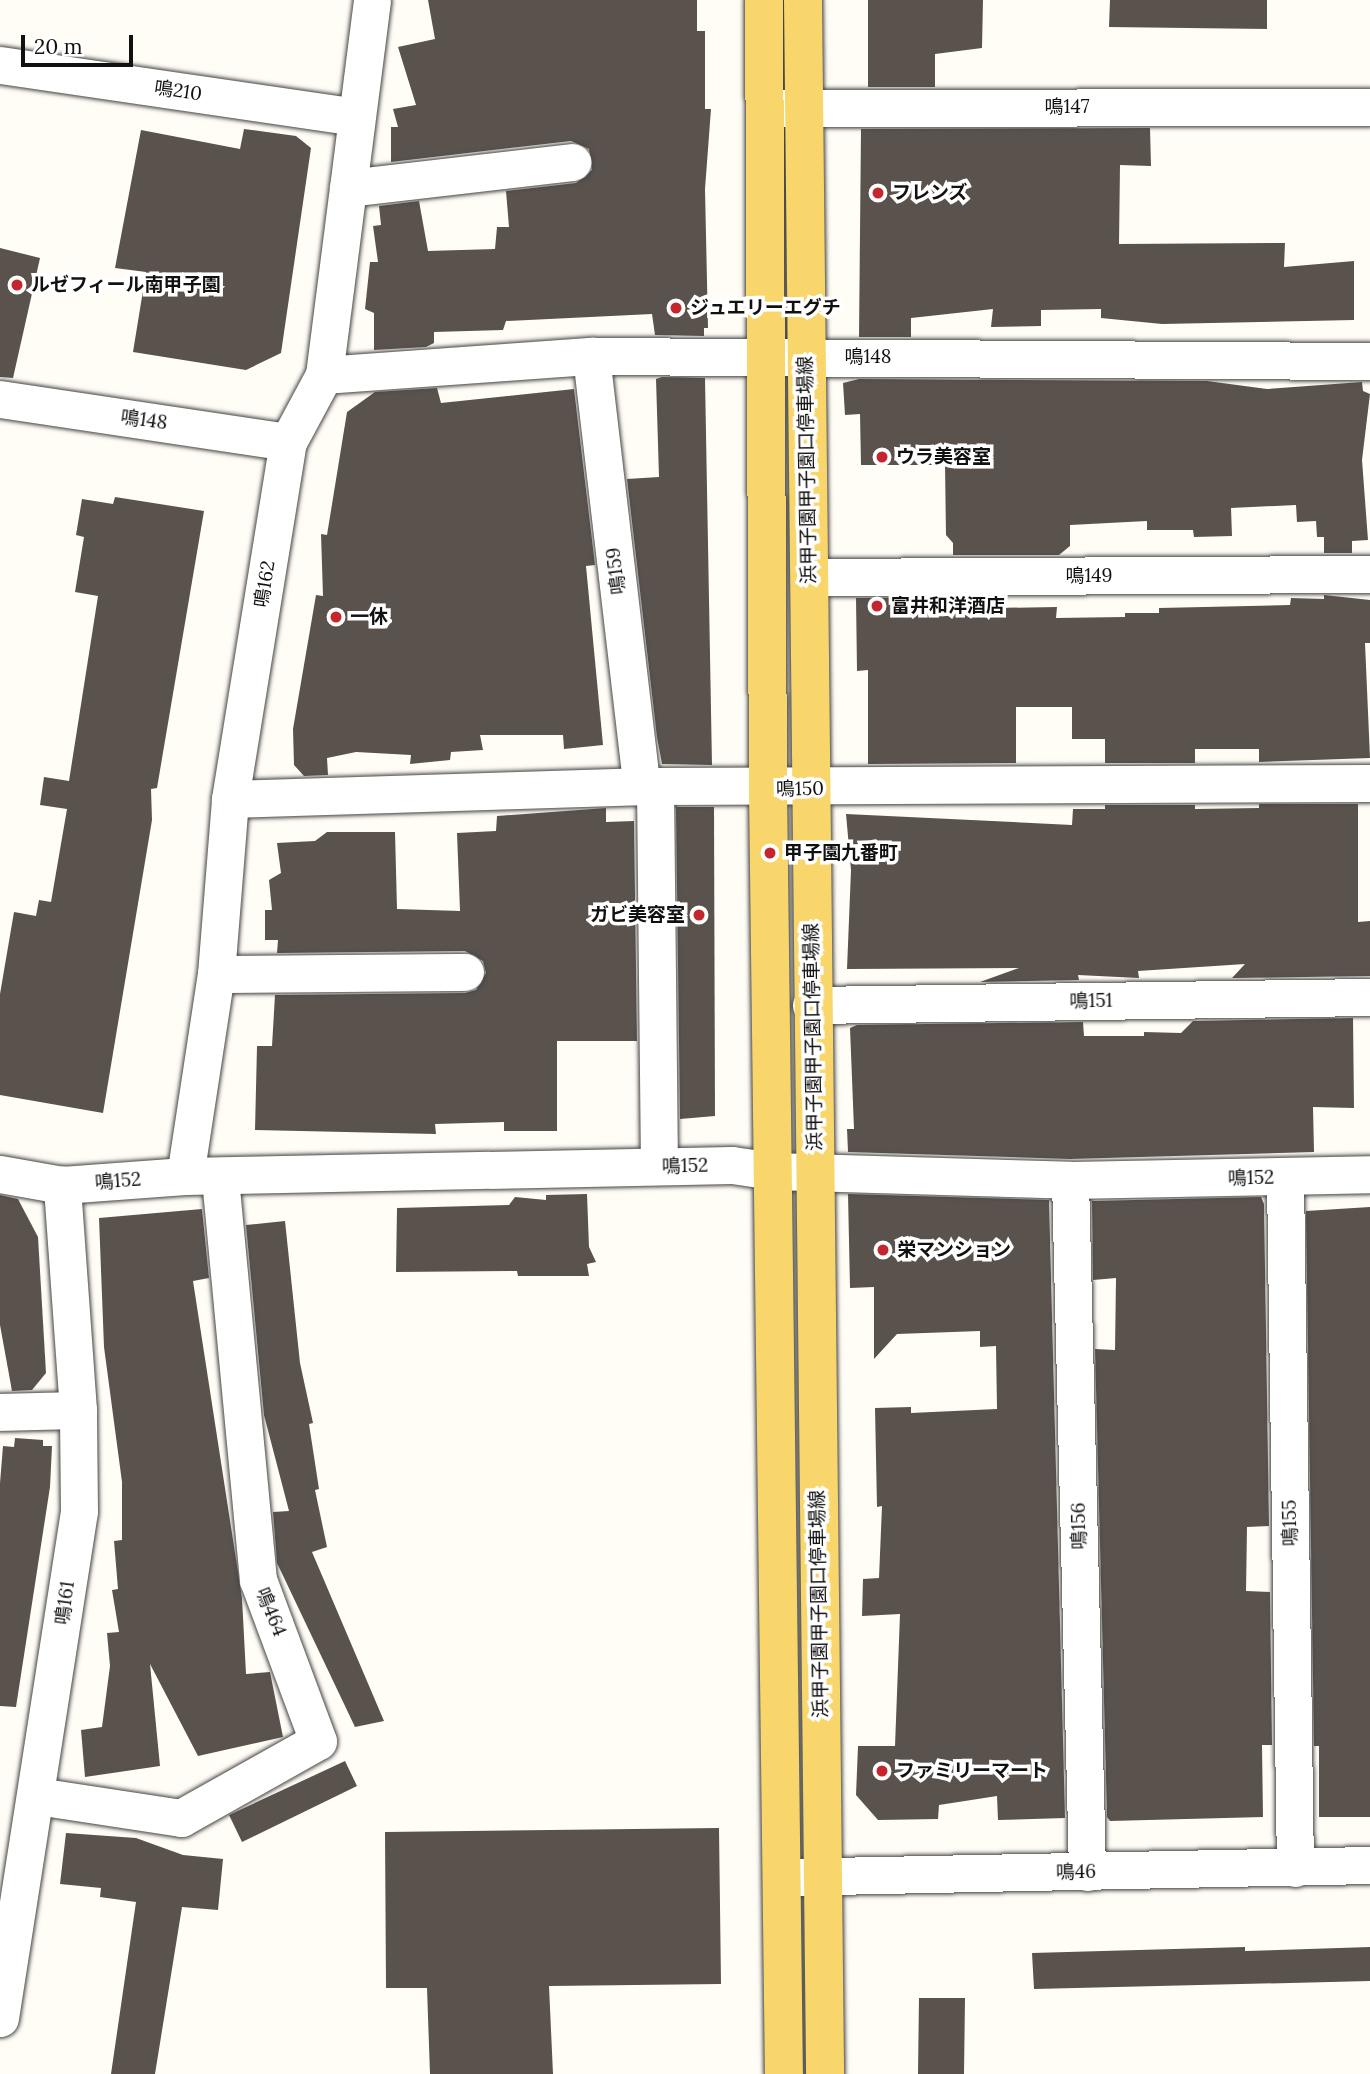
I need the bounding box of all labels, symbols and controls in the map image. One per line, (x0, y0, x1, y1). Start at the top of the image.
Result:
scale bar (24, 21, 136, 65)
text: 20 m (34, 33, 83, 60)
street label: 鳴210 (153, 76, 203, 106)
street label: 鳴147 (1045, 96, 1089, 118)
place label: フレンズ (892, 182, 968, 204)
marker: フレンズ (870, 185, 886, 201)
place label: ルゼフィール南甲子園 (31, 274, 221, 296)
marker: ルゼフィール南甲子園 (9, 277, 25, 293)
place label: ジュエリーエグチ (690, 297, 842, 319)
marker: ジュエリーエグチ (668, 300, 684, 316)
street label: 鳴148 (845, 346, 891, 368)
street label: 浜甲子園甲子園口停車場線 (794, 356, 820, 584)
street label: 鳴148 (119, 405, 169, 435)
place label: ウラ美容室 (896, 446, 991, 468)
marker: ウラ美容室 (874, 449, 890, 465)
street label: 鳴159 (602, 546, 630, 596)
street label: 鳴162 (250, 559, 280, 609)
street label: 鳴149 (1065, 565, 1113, 587)
place label: 富井和洋酒店 (891, 595, 1005, 617)
marker: 富井和洋酒店 (869, 598, 885, 614)
place label: 一休 (350, 606, 388, 628)
marker: 一休 (328, 609, 344, 625)
street label: 鳴150 (776, 777, 824, 801)
place label: 甲子園九番町 (784, 842, 898, 864)
marker: 甲子園九番町 (762, 845, 778, 861)
place label: ガビ美容室 (590, 904, 685, 926)
marker: ガビ美容室 (691, 907, 707, 923)
street label: 浜甲子園甲子園口停車場線 (800, 923, 826, 1151)
street label: 鳴151 (1069, 989, 1113, 1013)
street label: 鳴152 (662, 1154, 708, 1178)
street label: 鳴152 (1228, 1166, 1274, 1190)
street label: 鳴152 (94, 1168, 142, 1194)
place label: 栄マンション (897, 1239, 1011, 1261)
marker: 栄マンション (875, 1242, 891, 1258)
street label: 浜甲子園甲子園口停車場線 (806, 1490, 832, 1718)
street label: 鳴155 (1278, 1499, 1302, 1547)
street label: 鳴156 (1067, 1502, 1091, 1550)
street label: 鳴161 (51, 1580, 79, 1626)
street label: 鳴464 (251, 1584, 291, 1640)
place label: ファミリーマート (896, 1760, 1048, 1782)
marker: ファミリーマート (874, 1763, 890, 1779)
street label: 鳴46 (1056, 1860, 1096, 1884)

